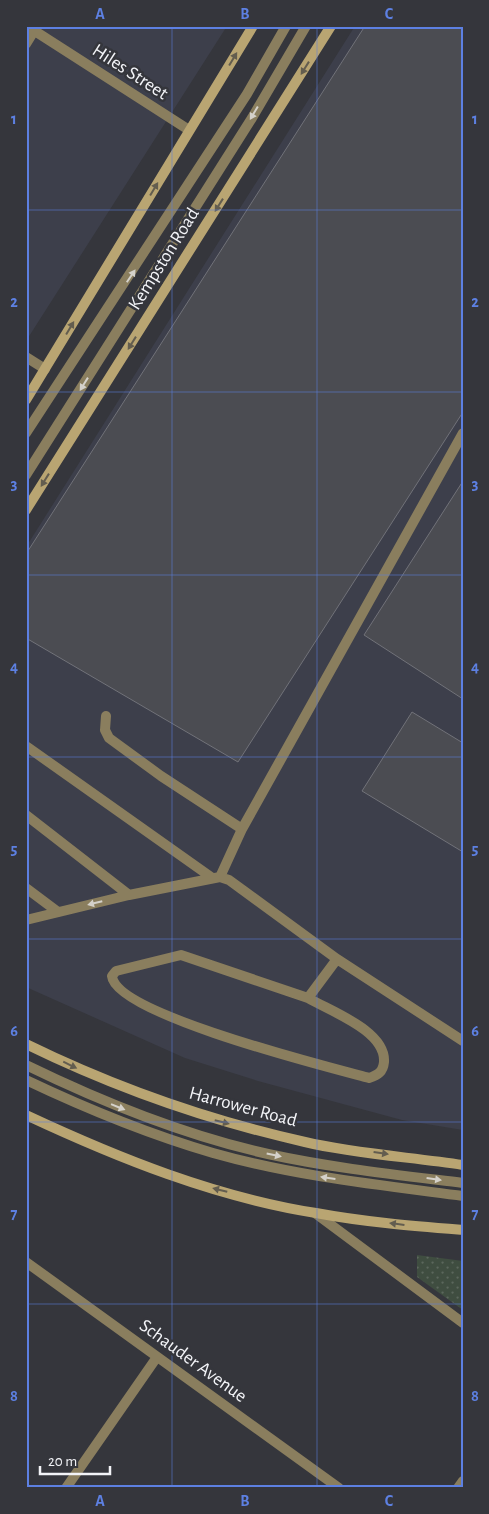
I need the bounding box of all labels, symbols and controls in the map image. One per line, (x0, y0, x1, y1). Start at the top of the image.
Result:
text: A (95, 6, 105, 22)
text: B (240, 6, 250, 22)
text: C (385, 6, 394, 22)
street label: Hiles Street (89, 41, 171, 103)
one-way arrow (228, 52, 238, 65)
one-way arrow (300, 61, 310, 74)
one-way arrow (250, 107, 259, 120)
text: 1 (11, 111, 17, 127)
text: 1 (472, 111, 478, 127)
one-way arrow (149, 183, 158, 196)
one-way arrow (214, 198, 223, 212)
street label: Kempston Road (125, 205, 203, 313)
one-way arrow (126, 269, 136, 283)
text: 2 (10, 294, 18, 310)
text: 2 (471, 294, 479, 310)
one-way arrow (65, 322, 74, 335)
one-way arrow (127, 336, 137, 349)
one-way arrow (79, 377, 88, 390)
one-way arrow (40, 473, 50, 487)
text: 3 (11, 476, 18, 492)
text: 3 (472, 476, 479, 492)
text: 4 (10, 659, 18, 675)
text: 4 (471, 659, 479, 675)
text: 5 (11, 841, 18, 857)
text: 5 (472, 841, 479, 857)
one-way arrow (87, 899, 102, 907)
text: 6 (10, 1023, 18, 1039)
text: 6 (471, 1023, 479, 1039)
one-way arrow (63, 1061, 77, 1069)
street label: Harrower Road (187, 1083, 299, 1131)
one-way arrow (111, 1104, 126, 1111)
one-way arrow (215, 1118, 230, 1126)
one-way arrow (374, 1149, 390, 1157)
one-way arrow (266, 1151, 281, 1159)
one-way arrow (319, 1174, 335, 1182)
one-way arrow (426, 1176, 442, 1184)
one-way arrow (213, 1186, 228, 1194)
text: 7 (11, 1206, 18, 1222)
text: 7 (472, 1206, 479, 1222)
one-way arrow (388, 1220, 404, 1228)
street label: Schauder Avenue (136, 1316, 250, 1406)
text: 8 (10, 1388, 18, 1404)
text: 8 (471, 1388, 479, 1404)
scale bar (40, 1444, 110, 1476)
text: 20 m (48, 1454, 77, 1469)
text: A (95, 1493, 105, 1509)
text: B (240, 1493, 250, 1509)
text: C (385, 1493, 394, 1509)

